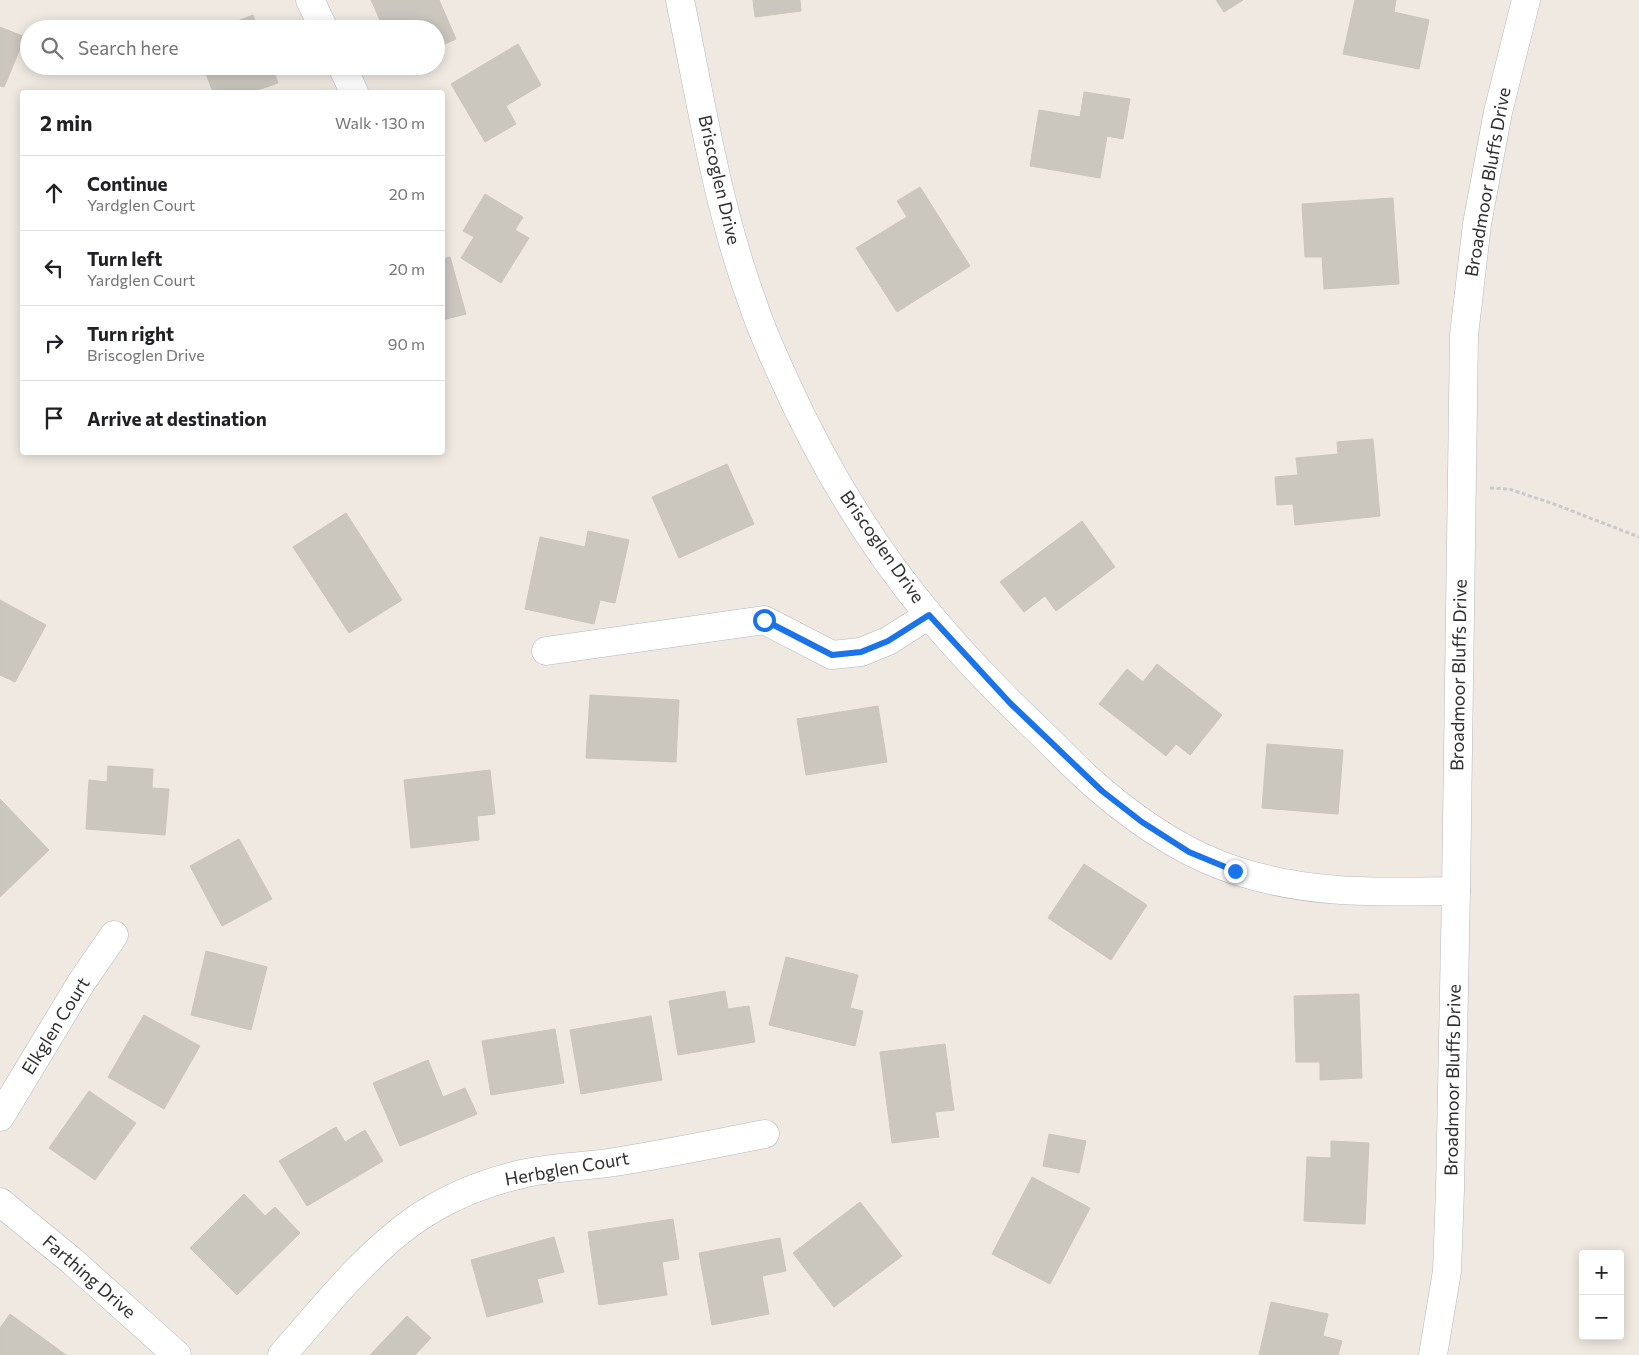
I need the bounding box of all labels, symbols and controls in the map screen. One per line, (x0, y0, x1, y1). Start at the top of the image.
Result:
search box (20, 20, 445, 75)
icon: search (38, 34, 66, 62)
text: Search here (78, 36, 178, 59)
street label: Broadmoor Bluffs Drive (1460, 85, 1515, 278)
text: 2 min (40, 110, 92, 135)
text: Walk · 130 m (335, 113, 425, 132)
street label: Briscoglen Drive (694, 113, 746, 247)
text: Continue (87, 172, 167, 195)
icon: ahead (40, 179, 68, 207)
text: 20 m (389, 184, 425, 203)
text: Yardglen Court (87, 195, 195, 214)
text: Turn left (87, 247, 162, 270)
icon: left (40, 254, 68, 282)
text: 20 m (389, 259, 425, 278)
text: Yardglen Court (87, 270, 195, 289)
text: Turn right (87, 322, 174, 345)
icon: right (40, 329, 68, 357)
text: 90 m (388, 334, 425, 353)
text: Briscoglen Drive (87, 345, 205, 364)
icon: arrive (40, 404, 68, 432)
text: Arrive at destination (87, 407, 267, 430)
street label: Briscoglen Drive (836, 486, 930, 607)
street label: Broadmoor Bluffs Drive (1445, 579, 1471, 771)
route start (753, 609, 776, 632)
route end (1224, 860, 1247, 883)
street label: Elkglen Court (17, 973, 94, 1078)
street label: Broadmoor Bluffs Drive (1439, 984, 1465, 1176)
street label: Herbglen Court (503, 1146, 631, 1190)
street label: Farthing Drive (39, 1230, 141, 1323)
map controls (1579, 1250, 1624, 1340)
button: + (1579, 1250, 1624, 1295)
button: − (1579, 1295, 1624, 1340)

